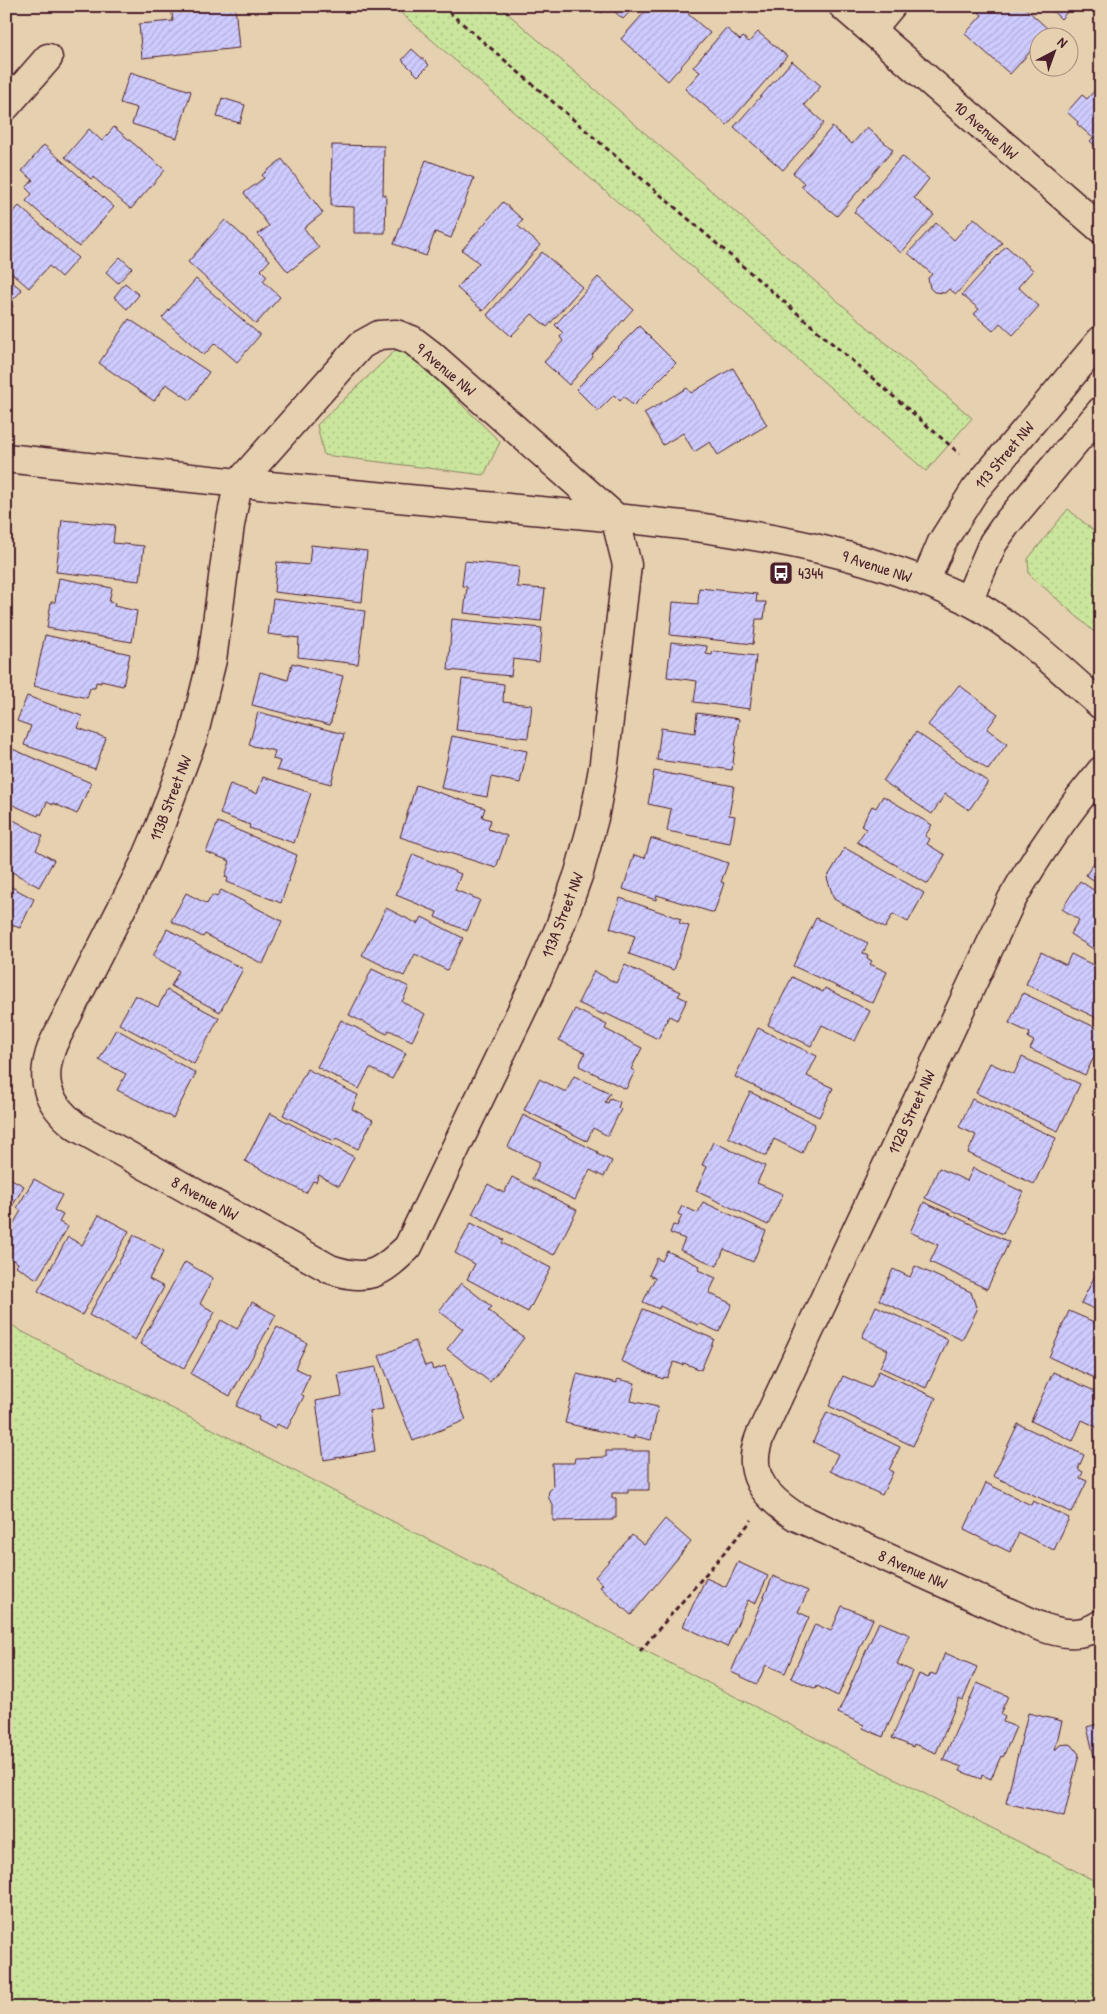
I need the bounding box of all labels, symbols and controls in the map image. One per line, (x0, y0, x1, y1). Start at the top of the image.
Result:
north arrow (1030, 28, 1080, 78)
text: N (1054, 32, 1072, 52)
street label: 10 Avenue NW (949, 96, 1023, 164)
street label: 9 Avenue NW (411, 337, 481, 401)
street label: 113 Street NW (969, 417, 1039, 493)
street label: 9 Avenue NW (839, 544, 915, 588)
bus stop icon: 4344 (768, 560, 794, 586)
place label: 4344 (798, 562, 823, 584)
street label: 113B Street NW (144, 752, 196, 844)
street label: 113A Street NW (536, 869, 588, 961)
street label: 112B Street NW (882, 1066, 940, 1158)
street label: 8 Avenue NW (168, 1171, 242, 1225)
street label: 8 Avenue NW (875, 1544, 951, 1594)

